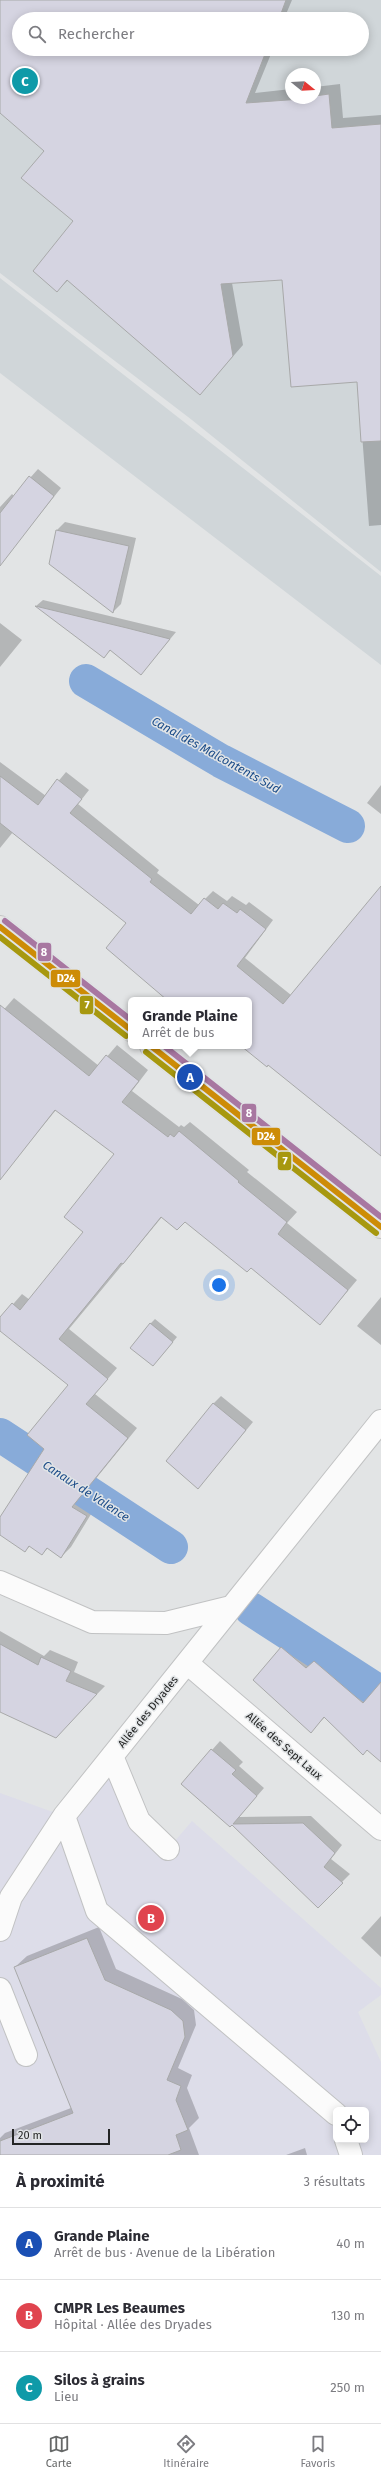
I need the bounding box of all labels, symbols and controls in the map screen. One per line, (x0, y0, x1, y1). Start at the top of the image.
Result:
search box (12, 12, 369, 56)
icon: search (26, 23, 48, 45)
text: Rechercher (58, 25, 134, 43)
pin: C (12, 66, 38, 96)
north arrow (285, 68, 321, 104)
water label: Canal des Malcontents Sud (149, 714, 283, 796)
line badge: 8 (37, 942, 52, 962)
text: 8 (41, 946, 48, 959)
line badge: D24 (50, 969, 81, 988)
text: D24 (57, 972, 75, 985)
line badge: 7 (79, 995, 94, 1015)
popup (128, 997, 252, 1049)
text: 7 (84, 999, 90, 1012)
text: Grande Plaine (142, 1007, 238, 1025)
text: Arrêt de bus (142, 1025, 214, 1040)
pin: A (177, 1062, 203, 1092)
line badge: 8 (241, 1103, 257, 1123)
text: 8 (246, 1107, 253, 1120)
line badge: D24 (251, 1127, 281, 1146)
text: D24 (257, 1130, 275, 1143)
line badge: 7 (277, 1151, 292, 1171)
text: 7 (282, 1155, 288, 1168)
your location (209, 1275, 229, 1295)
water label: Canaux de Valence (40, 1458, 132, 1524)
street label: Allée des Dryades (115, 1674, 181, 1750)
street label: Allée des Sept Laux (243, 1709, 325, 1783)
pin: B (138, 1903, 164, 1933)
map controls (333, 2107, 369, 2143)
button: locate (333, 2107, 369, 2143)
scale bar (12, 2127, 110, 2146)
text: 20 m (18, 2129, 42, 2142)
text: À proximité (16, 2171, 105, 2192)
text: 3 résultats (303, 2174, 365, 2189)
text: Grande Plaine (54, 2227, 150, 2245)
text: A (25, 2236, 33, 2251)
text: 40 m (336, 2236, 365, 2251)
text: Arrêt de bus · Avenue de la Libération (54, 2245, 275, 2260)
text: CMPR Les Beaumes (54, 2299, 185, 2317)
text: B (25, 2308, 33, 2323)
text: 130 m (331, 2308, 365, 2323)
text: Hôpital · Allée des Dryades (54, 2317, 212, 2332)
text: Silos à grains (54, 2371, 145, 2389)
text: C (25, 2380, 33, 2395)
text: 250 m (330, 2380, 365, 2395)
text: Lieu (54, 2389, 79, 2404)
tab: Carte (46, 2433, 72, 2470)
tab: Itinéraire (163, 2433, 209, 2470)
tab: Favoris (300, 2433, 335, 2470)

